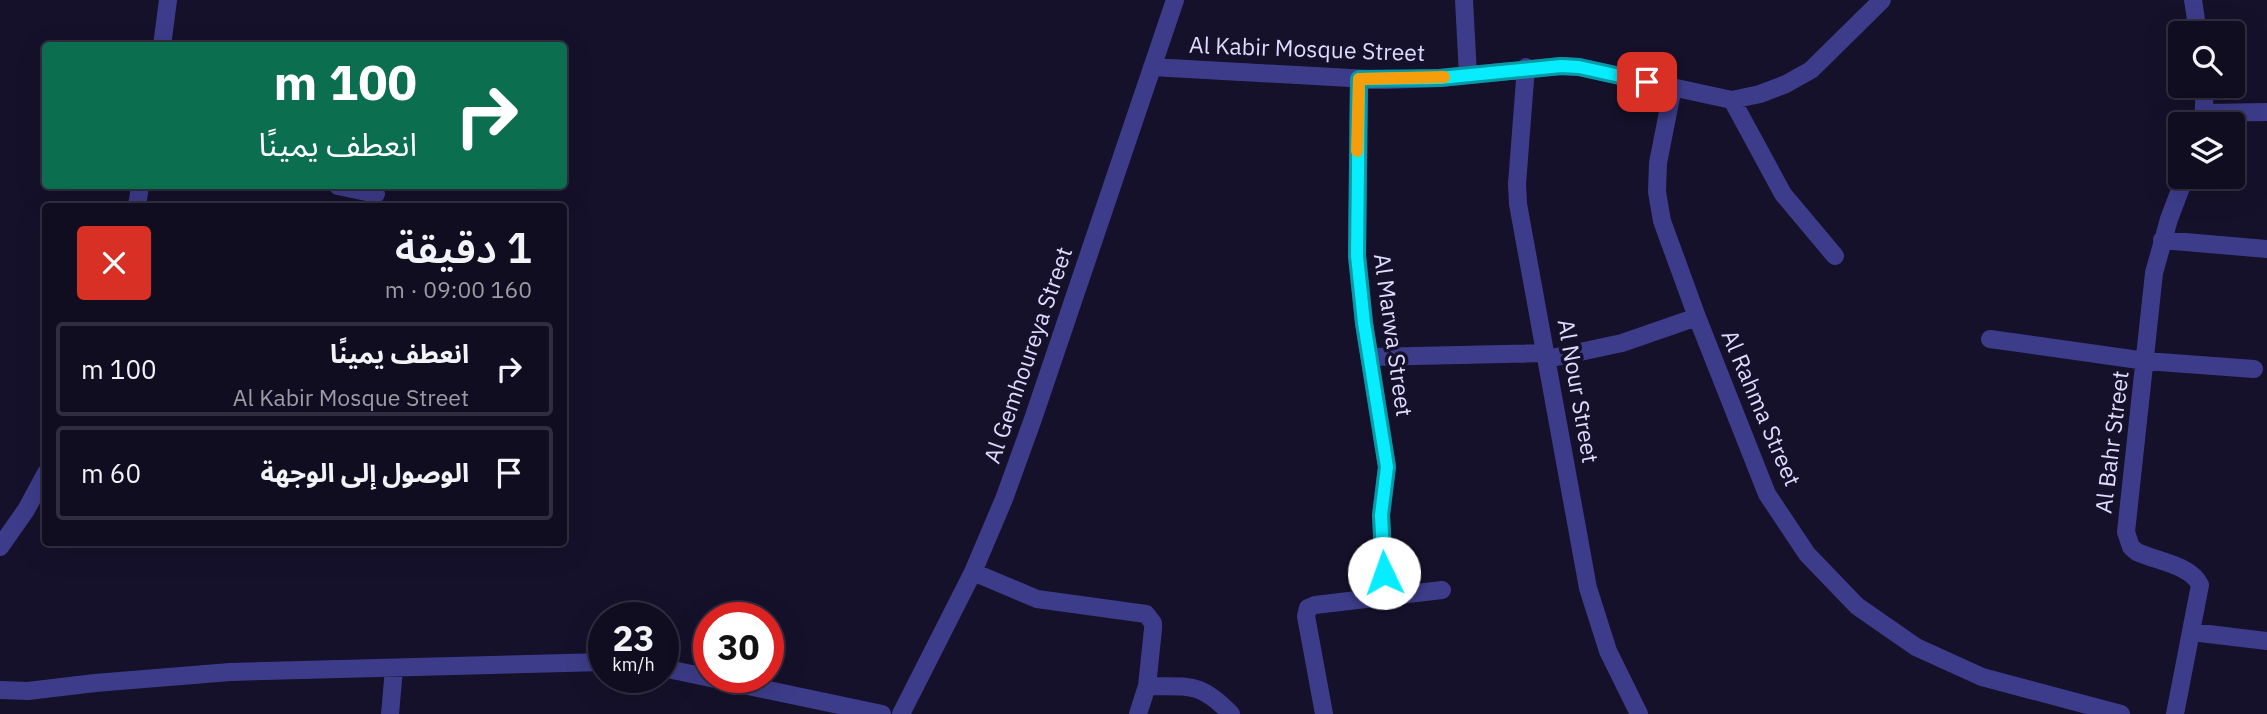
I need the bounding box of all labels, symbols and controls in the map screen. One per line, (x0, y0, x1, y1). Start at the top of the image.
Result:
map controls (2168, 21, 2245, 189)
button: search (2168, 21, 2245, 98)
street label: Al Kabir Mosque Street (1188, 29, 1426, 67)
text: 100 m (273, 50, 417, 113)
pin (1617, 52, 1677, 112)
icon: arrive (1628, 63, 1666, 101)
icon: right (441, 70, 532, 161)
button: layers (2168, 112, 2245, 189)
text: انعطف يمينًا (258, 123, 417, 165)
text: 1 دقيقة (395, 220, 532, 275)
button: close (77, 226, 151, 300)
street label: Al Gemhoureya Street (976, 243, 1078, 467)
street label: Al Marwa Street (1368, 251, 1420, 418)
text: 160 m · 09:00 (385, 274, 532, 304)
street label: Al Nour Street (1552, 317, 1606, 465)
street label: Al Rahma Street (1715, 325, 1808, 490)
text: انعطف يمينًا (330, 336, 469, 370)
icon: right (490, 350, 528, 388)
text: 100 m (81, 352, 157, 386)
street label: Al Bahr Street (2087, 369, 2135, 515)
text: Al Kabir Mosque Street (233, 382, 469, 412)
icon: arrive (490, 454, 528, 492)
text: الوصول إلى الوجهة (260, 455, 469, 489)
text: 60 m (81, 456, 141, 490)
position arrow (1347, 536, 1421, 610)
speed limit sign: 30 (693, 602, 784, 693)
text: 23 (612, 615, 655, 661)
text: km/h (612, 653, 655, 676)

